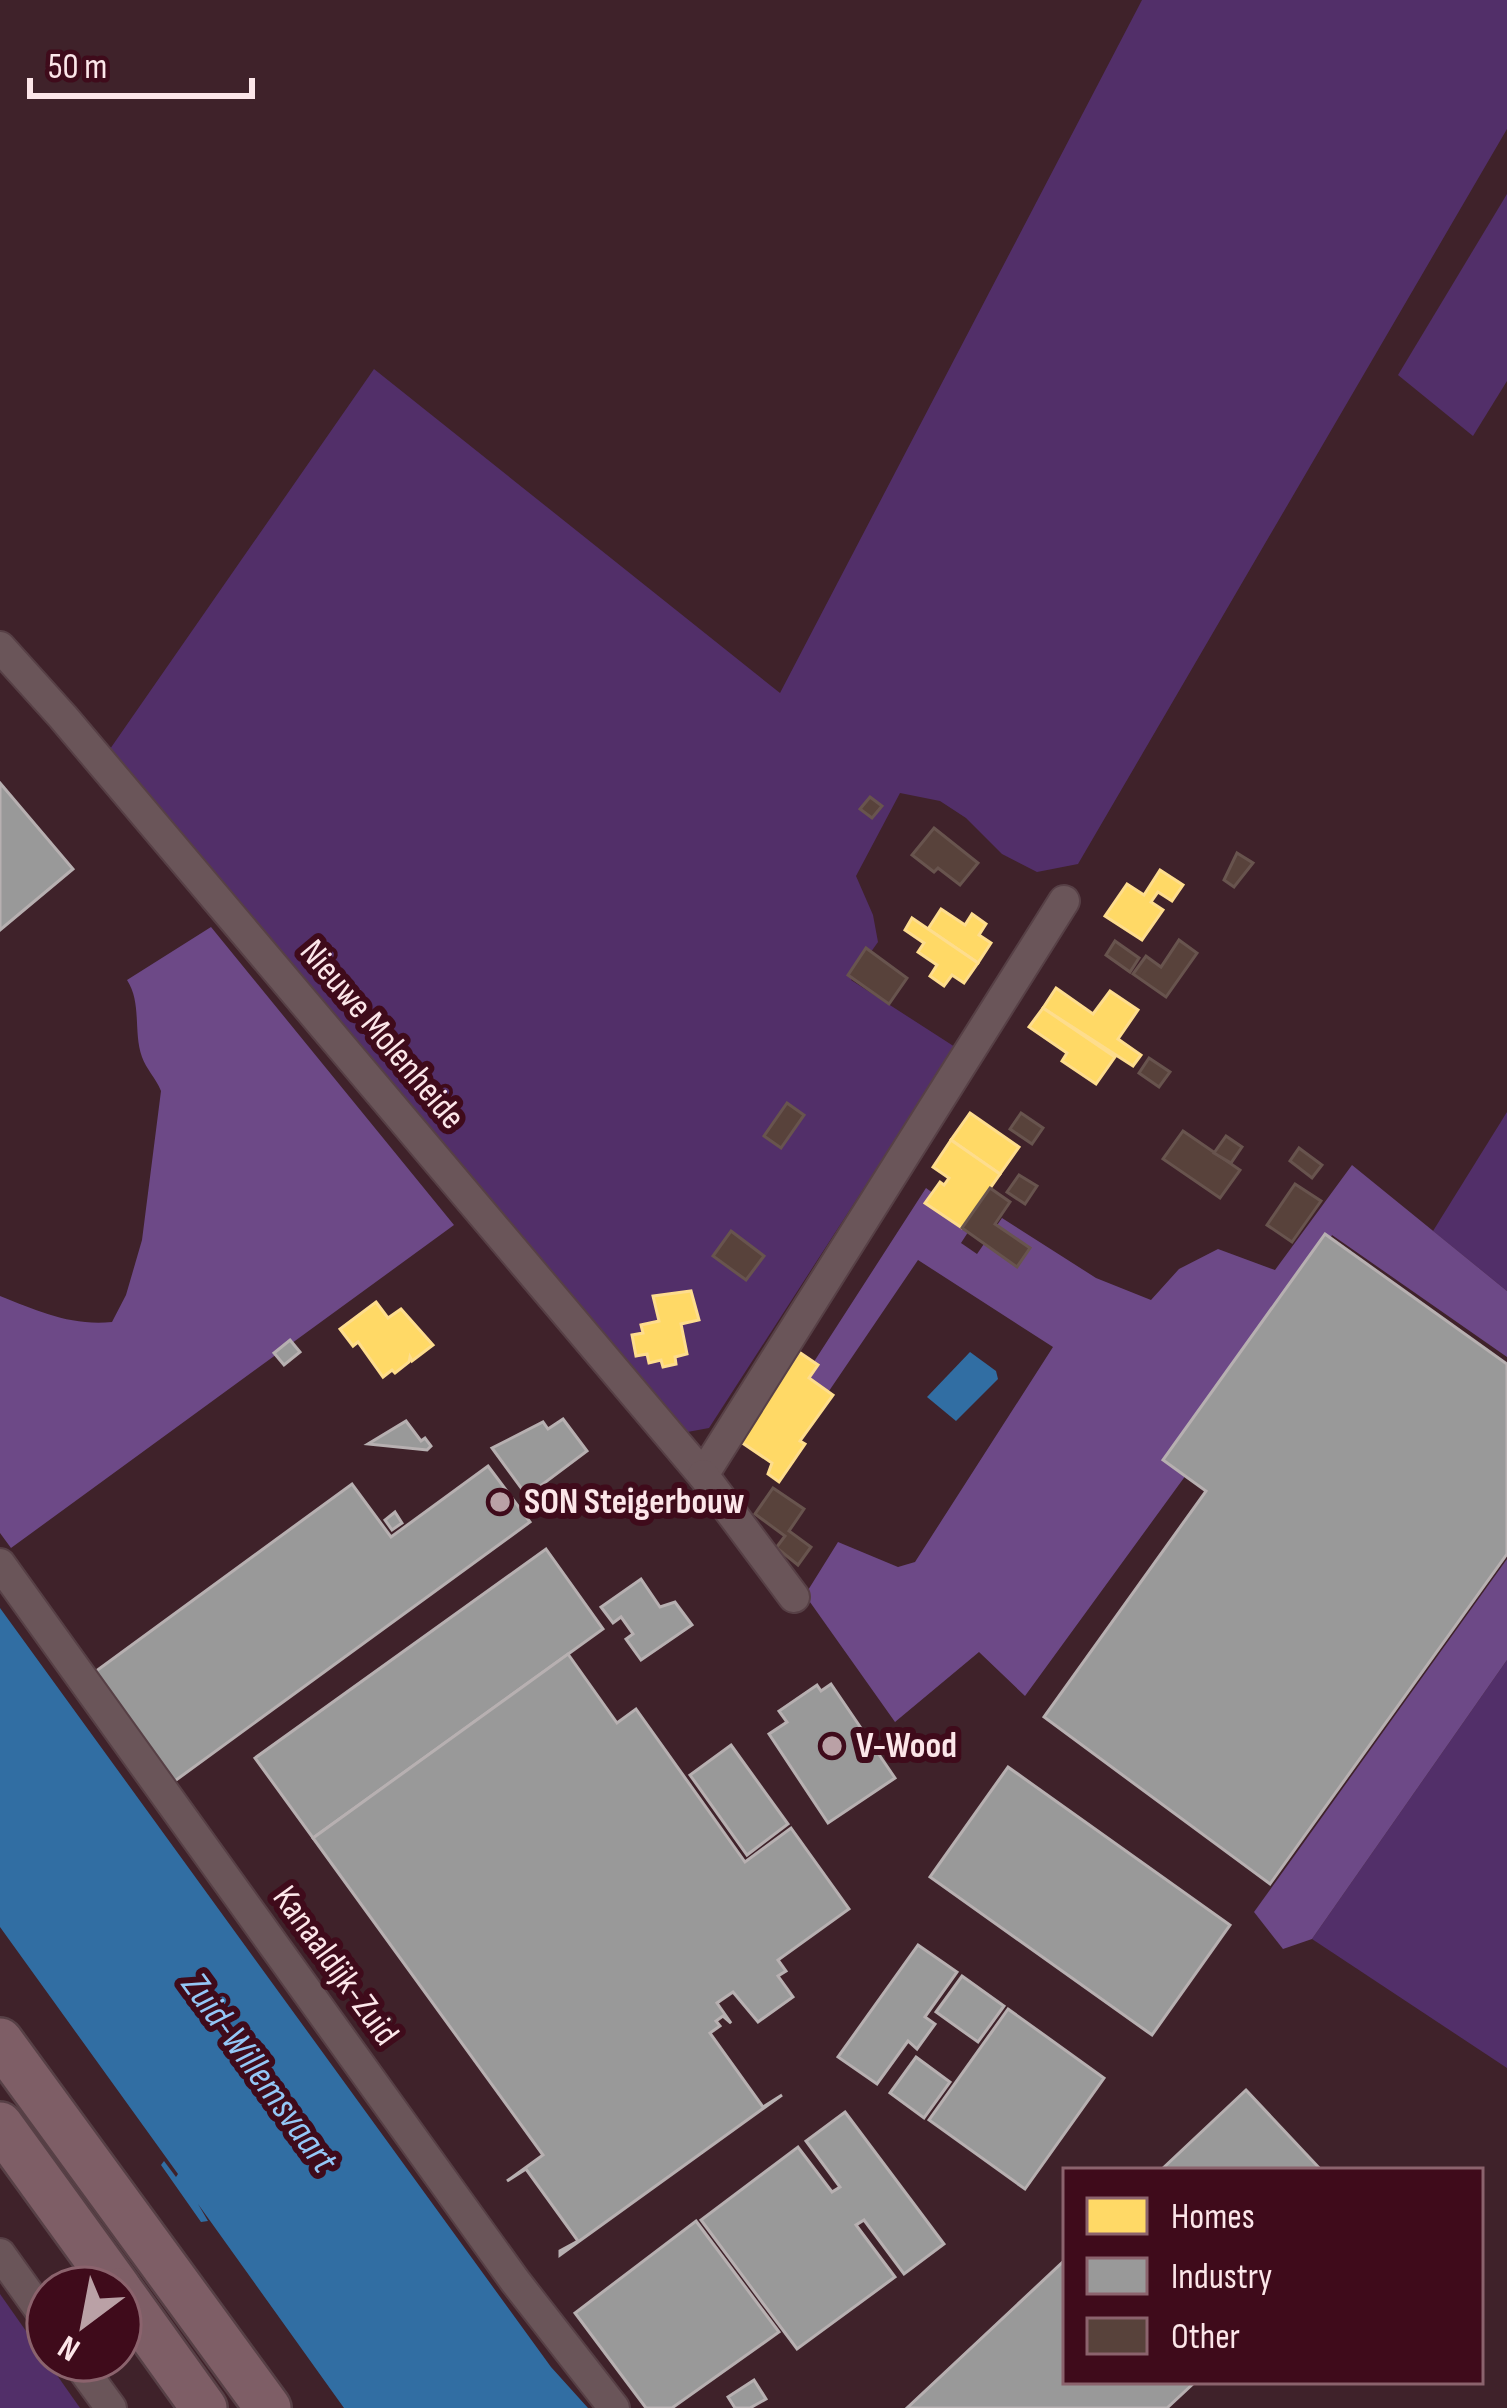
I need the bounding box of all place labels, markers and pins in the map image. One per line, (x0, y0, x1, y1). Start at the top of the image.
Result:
place label: SON Steigerbouw (524, 1481, 745, 1524)
marker: SON Steigerbouw (487, 1489, 513, 1515)
place label: V-Wood (856, 1725, 957, 1768)
marker: V-Wood (819, 1733, 845, 1759)

